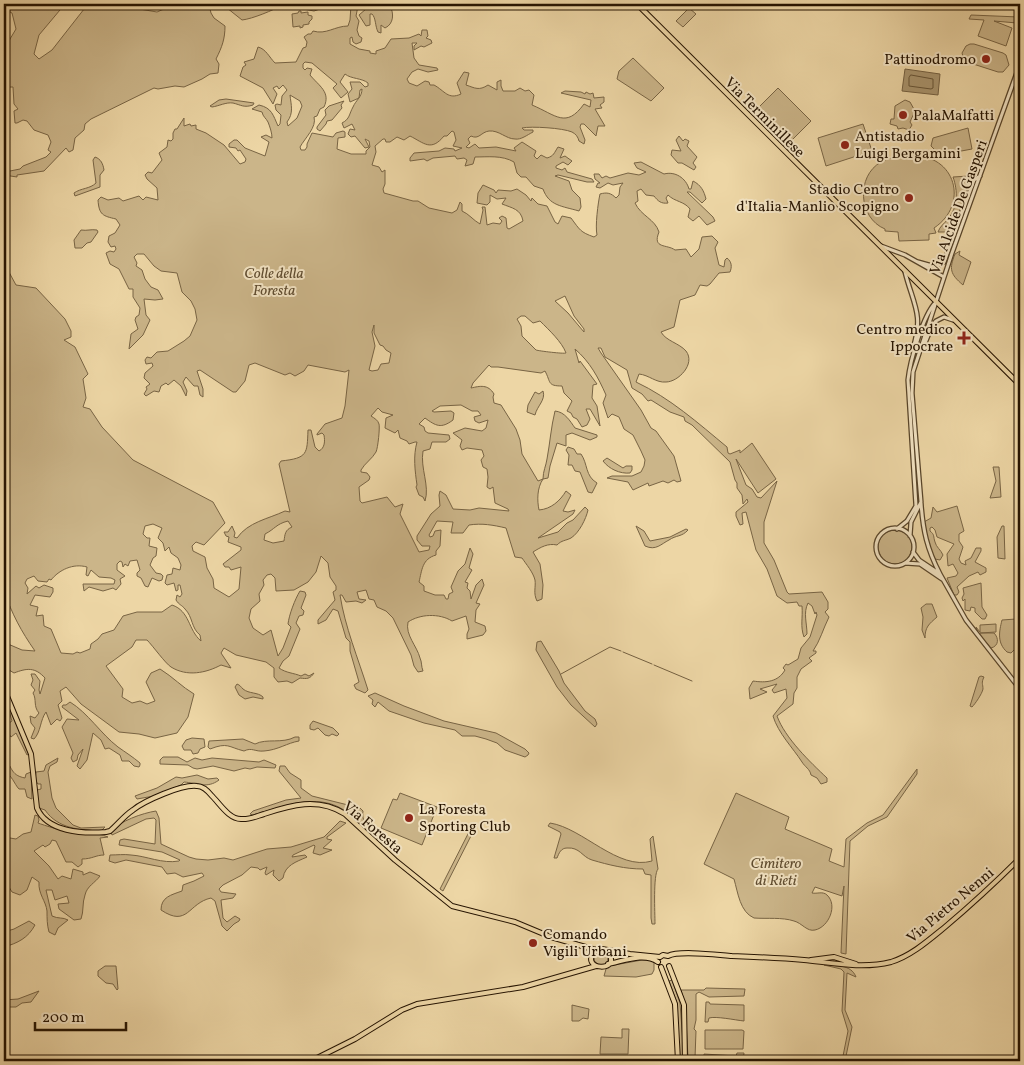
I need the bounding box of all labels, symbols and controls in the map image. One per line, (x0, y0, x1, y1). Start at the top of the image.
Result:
place label: Pattinodromo (884, 50, 976, 71)
marker: Pattinodromo (980, 53, 992, 65)
street label: Via Terminillese (719, 73, 809, 163)
place label: PalaMalfatti (913, 106, 994, 127)
marker: PalaMalfatti (897, 109, 909, 121)
place label: Antistadio Luigi Bergamini (855, 127, 961, 165)
street label: Via Alcide De Gasperi (925, 137, 994, 278)
marker: Antistadio Luigi Bergamini (839, 139, 851, 151)
place label: Stadio Centro d'Italia-Manlio Scopigno (736, 180, 899, 218)
marker: Stadio Centro d'Italia-Manlio Scopigno (903, 192, 915, 204)
park label: Colle della Foresta (244, 264, 304, 302)
place label: Centro medico Ippocrate (857, 320, 953, 358)
marker: Centro medico Ippocrate (957, 331, 971, 345)
street label: Via Foresta (337, 797, 407, 860)
place label: La Foresta Sporting Club (419, 800, 511, 838)
marker: La Foresta Sporting Club (403, 812, 415, 824)
park label: Cimitero di Rieti (751, 854, 802, 892)
street label: Via Pietro Nenni (903, 863, 999, 949)
place label: Comando Vigili Urbani (543, 925, 627, 963)
marker: Comando Vigili Urbani (527, 937, 539, 949)
scale bar (35, 1000, 126, 1032)
text: 200 m (42, 1008, 85, 1029)

